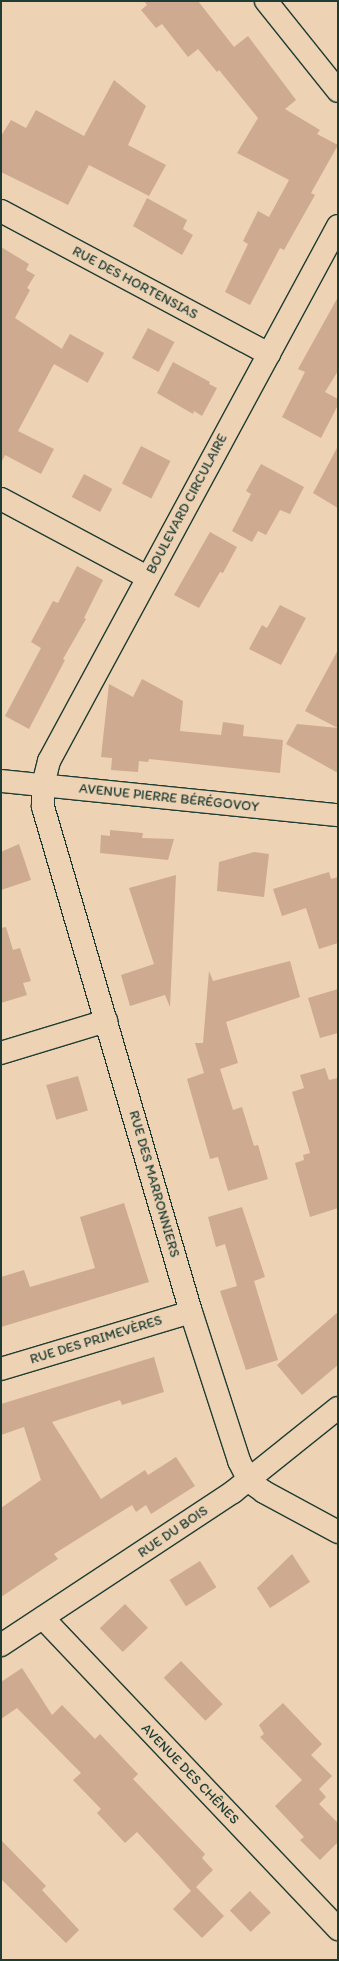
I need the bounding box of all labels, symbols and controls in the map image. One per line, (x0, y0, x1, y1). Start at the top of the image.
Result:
street label: RUE DES HORTENSIAS (69, 243, 201, 323)
street label: BOULEVARD CIRCULAIRE (142, 429, 232, 579)
street label: AVENUE PIERRE BÉRÉGOVOY (77, 780, 261, 816)
street label: RUE DES MARRONNIERS (125, 1108, 183, 1260)
street label: RUE DES PRIMEVÈRES (28, 1312, 164, 1368)
street label: RUE DU BOIS (135, 1502, 211, 1562)
street label: AVENUE DES CHÊNES (138, 1720, 242, 1828)

